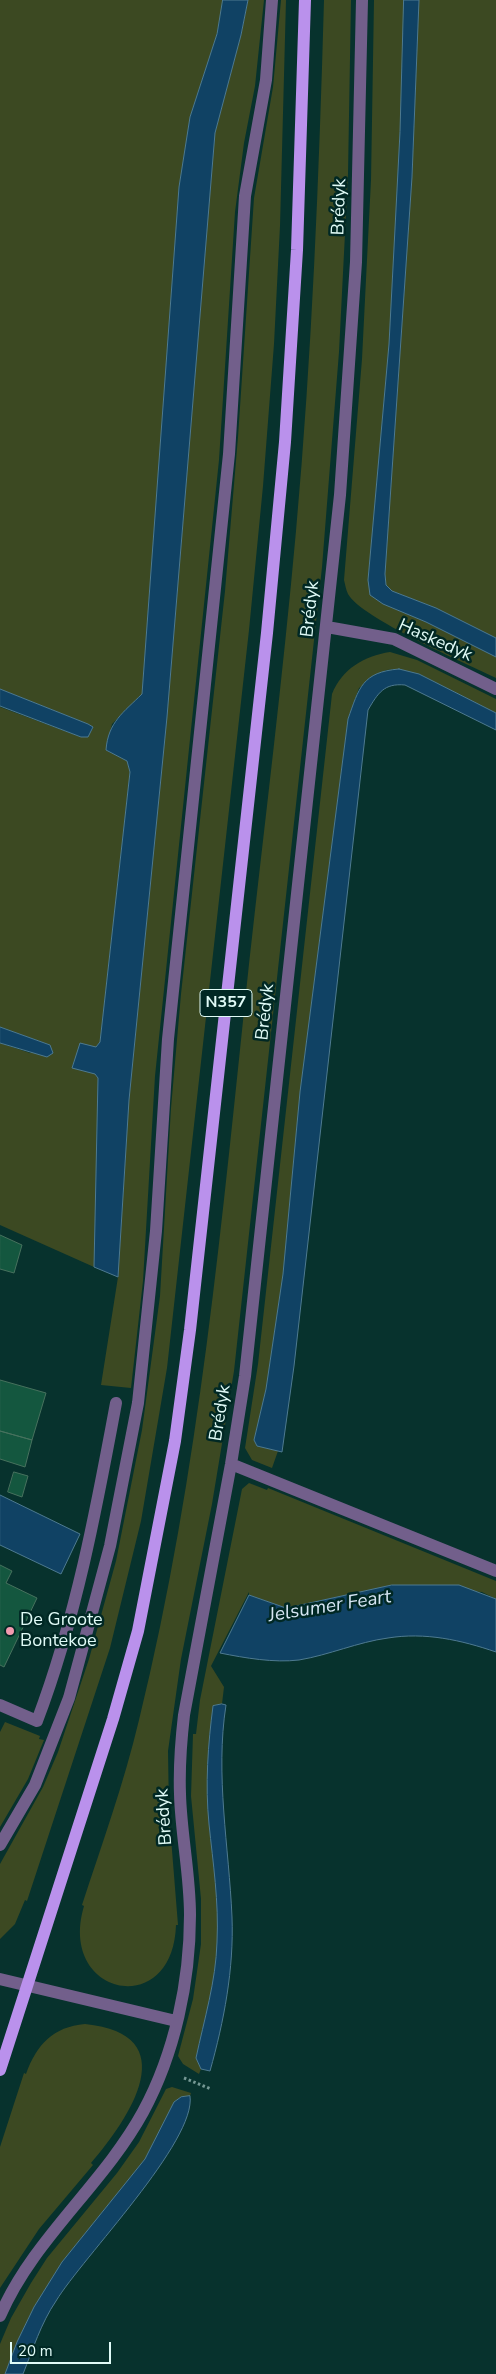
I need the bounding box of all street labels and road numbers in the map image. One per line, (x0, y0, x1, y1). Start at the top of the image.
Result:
street label: Brédyk (328, 178, 352, 236)
street label: Brédyk (297, 580, 325, 638)
street label: Haskedyk (395, 615, 475, 667)
street label: Brédyk (252, 983, 280, 1041)
road number: N357 (200, 990, 252, 1016)
street label: Brédyk (206, 1383, 236, 1443)
street label: Brédyk (152, 1788, 178, 1846)

